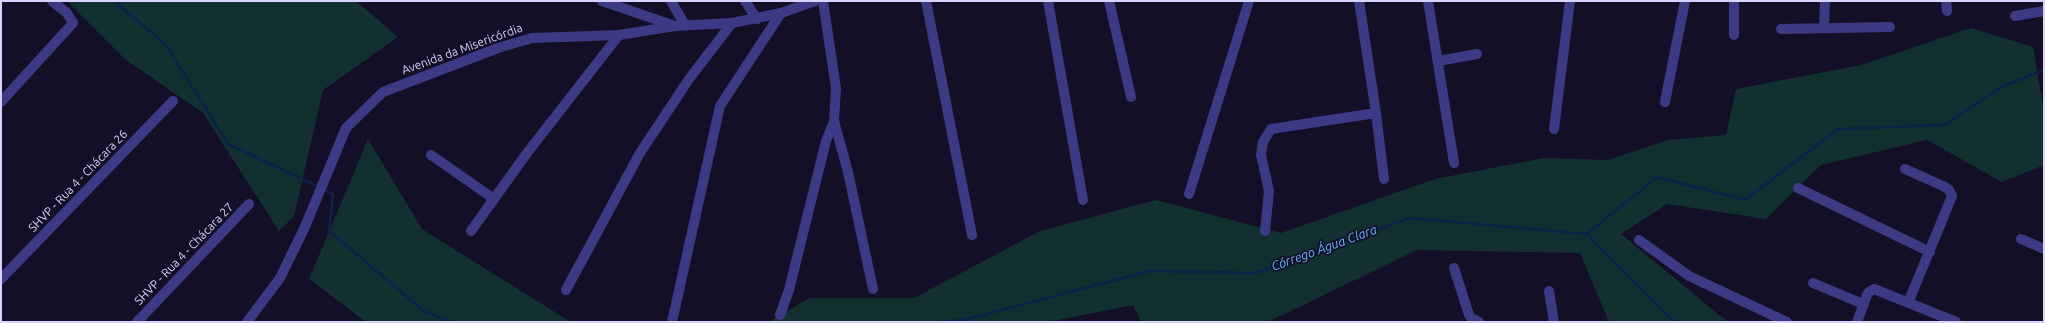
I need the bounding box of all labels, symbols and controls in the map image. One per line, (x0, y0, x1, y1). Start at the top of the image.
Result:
street label: Avenida da Misericórdia (400, 20, 524, 78)
street label: SHVP - Rua 4 - Chácara 26 (25, 127, 131, 235)
street label: SHVP - Rua 4 - Chácara 27 (131, 200, 237, 308)
water label: Córrego Água Clara (1269, 222, 1379, 274)

